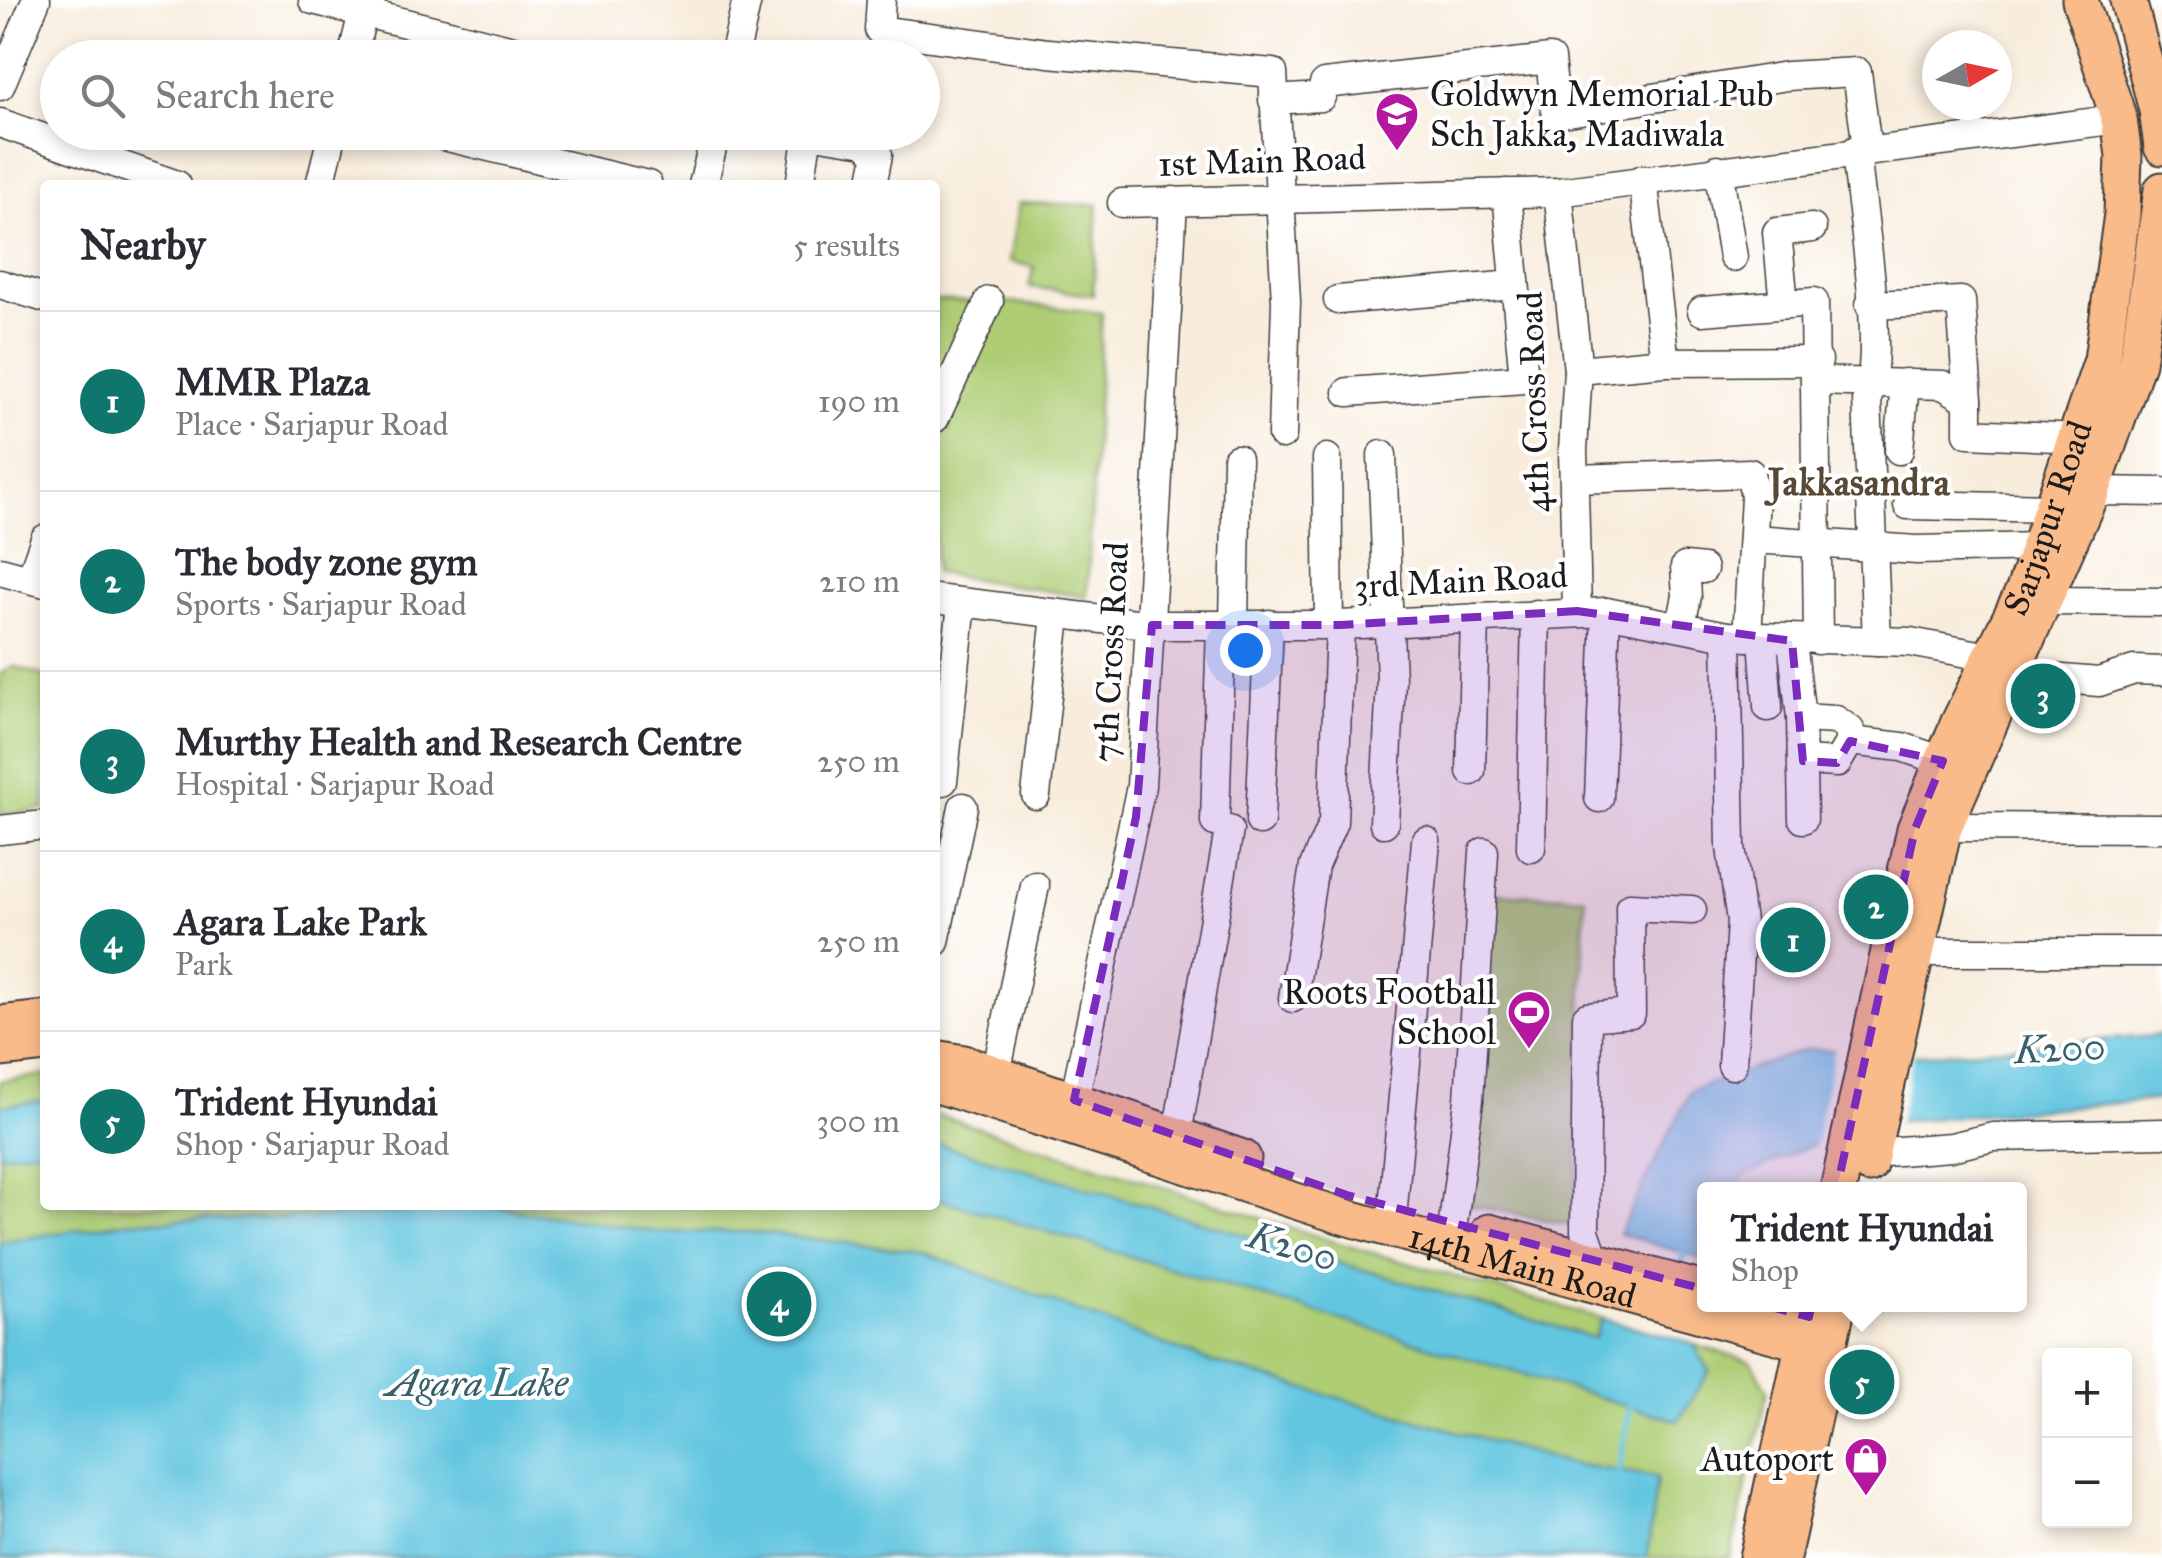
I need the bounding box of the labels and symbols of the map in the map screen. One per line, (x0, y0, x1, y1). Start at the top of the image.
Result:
north arrow (1922, 30, 2012, 120)
place label: Goldwyn Memorial Pub Sch Jakka, Madiwala (1430, 73, 1774, 156)
school or university icon: Goldwyn Memorial Pub Sch Jakka, Madiwala (1374, 91, 1420, 152)
street label: 1st Main Road (1157, 136, 1367, 186)
street label: 4th Cross Road (1509, 290, 1559, 513)
street label: Sarjapur Road (1993, 415, 2101, 622)
district label: Jakkasandra (1763, 459, 1951, 506)
street label: 7th Cross Road (1084, 540, 1138, 763)
street label: 3rd Main Road (1353, 554, 1569, 608)
your location (1220, 625, 1271, 676)
pin: 3 (2010, 658, 2076, 734)
pin: 2 (1844, 870, 1908, 944)
pin: 1 (1760, 902, 1826, 978)
place label: Roots Football School (1282, 971, 1497, 1054)
sports icon: Roots Football School (1506, 989, 1552, 1050)
water label: K200 (2011, 1023, 2107, 1073)
water label: K200 (1241, 1211, 1343, 1281)
street label: 14th Main Road (1404, 1214, 1641, 1318)
pin: 4 (746, 1266, 812, 1342)
pin: 5 (1830, 1344, 1894, 1420)
water label: Agara Lake (382, 1360, 569, 1406)
shop icon: Autoport (1843, 1436, 1889, 1497)
place label: Autoport (1699, 1438, 1834, 1481)

